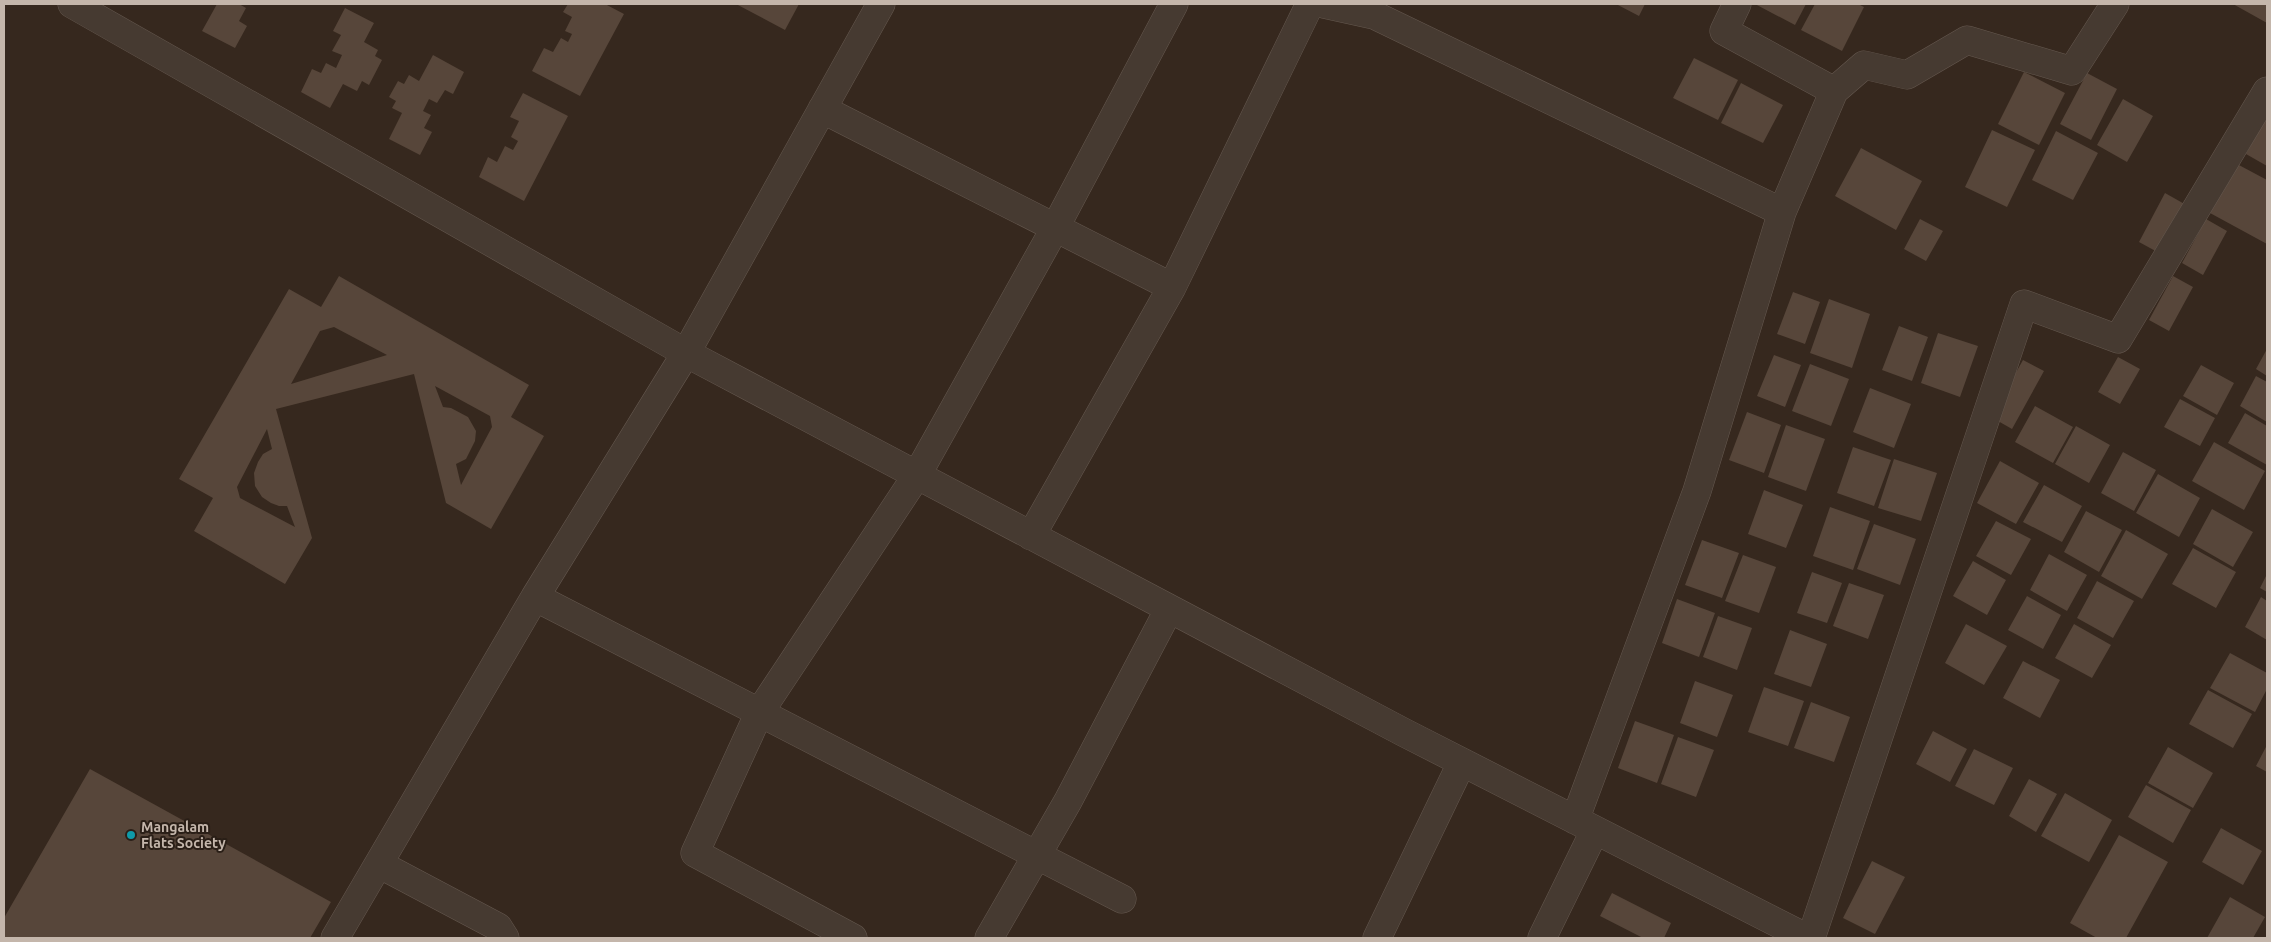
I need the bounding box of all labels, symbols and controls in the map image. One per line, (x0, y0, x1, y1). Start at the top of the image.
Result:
place label: Mangalam Flats Society (141, 819, 226, 851)
marker: Mangalam Flats Society (125, 829, 137, 841)

